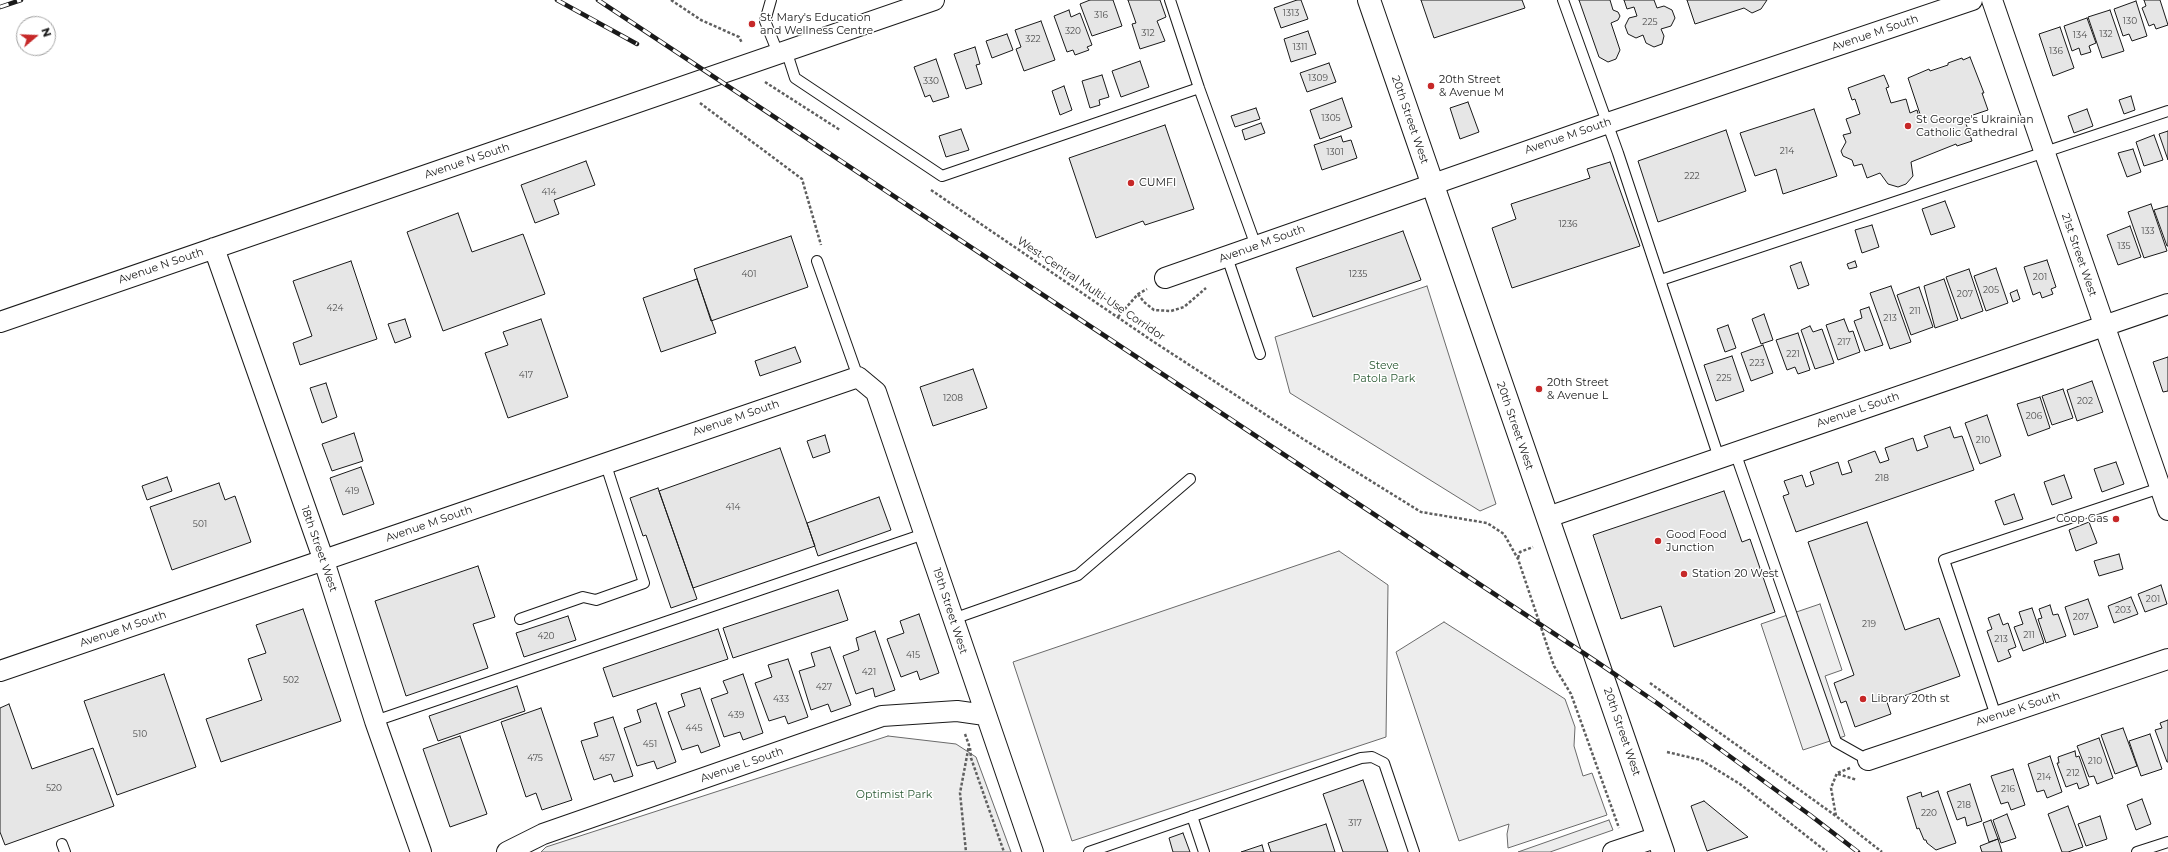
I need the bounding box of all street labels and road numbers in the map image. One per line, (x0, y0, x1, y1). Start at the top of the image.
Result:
street label: Avenue M South (1830, 12, 1920, 54)
street label: 20th Street West (1389, 74, 1431, 166)
street label: Avenue M South (1523, 115, 1613, 157)
street label: Avenue N South (423, 140, 511, 182)
street label: 21st Street West (2059, 212, 2099, 298)
street label: Avenue M South (1217, 222, 1307, 266)
street label: West-Central Multi-Use Corridor (1015, 234, 1167, 344)
street label: Avenue N South (117, 245, 205, 287)
street label: 20th Street West (1494, 380, 1536, 472)
street label: Avenue L South (1815, 390, 1901, 430)
street label: Avenue M South (691, 397, 781, 439)
street label: Avenue M South (384, 503, 474, 545)
street label: 18th Street West (298, 504, 340, 594)
street label: 19th Street West (930, 566, 970, 656)
street label: Avenue M South (78, 608, 168, 650)
street label: 20th Street West (1601, 686, 1643, 778)
street label: Avenue K South (1974, 689, 2062, 729)
street label: Avenue L South (699, 745, 785, 785)

